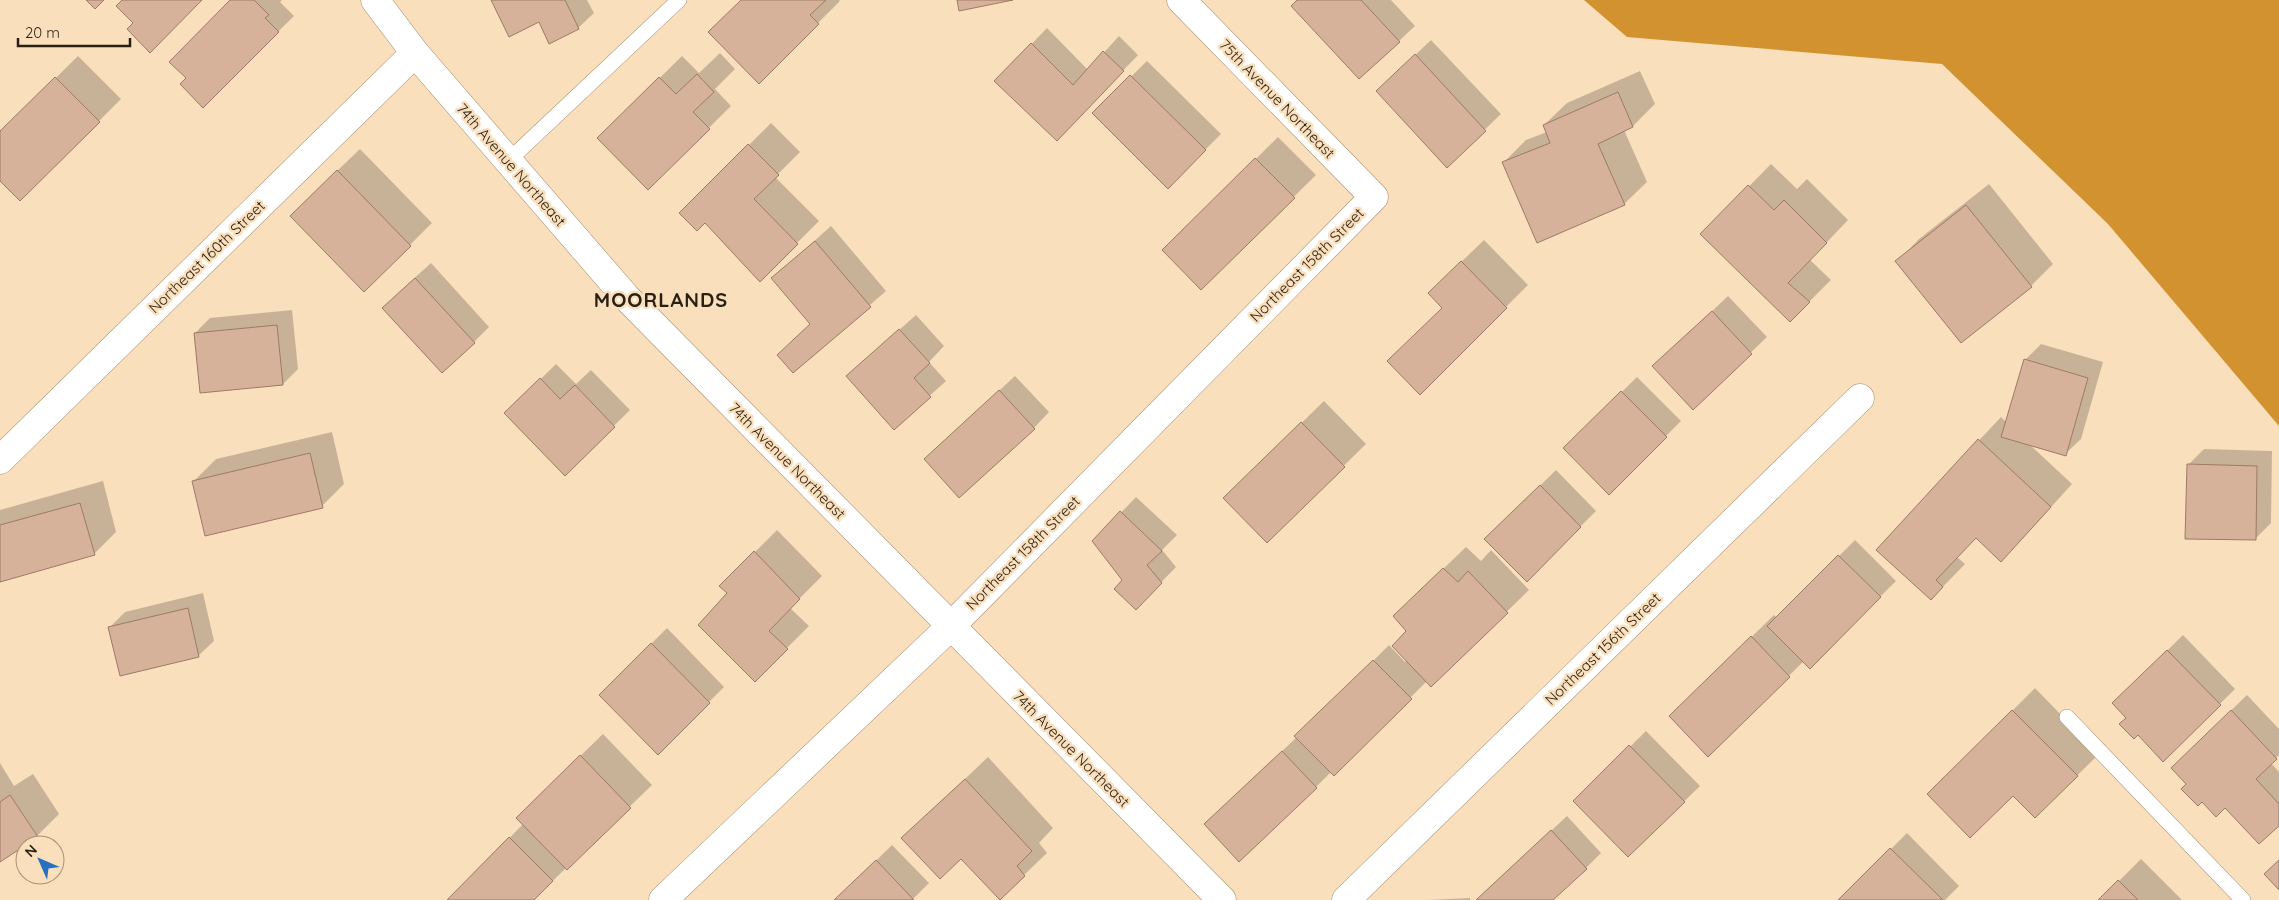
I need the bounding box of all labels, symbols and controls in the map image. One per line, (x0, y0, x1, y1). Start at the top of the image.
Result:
scale bar (18, 15, 130, 47)
text: 20 m (25, 23, 60, 42)
street label: 75th Avenue Northeast (1216, 35, 1339, 162)
street label: 74th Avenue Northeast (453, 99, 570, 230)
street label: Northeast 160th Street (145, 196, 269, 317)
street label: Northeast 158th Street (1246, 204, 1368, 326)
district label: MOORLANDS (594, 287, 728, 312)
street label: 74th Avenue Northeast (725, 398, 850, 523)
street label: Northeast 158th Street (962, 492, 1084, 614)
street label: Northeast 156th Street (1541, 588, 1665, 709)
street label: 74th Avenue Northeast (1009, 686, 1134, 811)
north arrow (15, 835, 65, 885)
text: N (21, 841, 41, 861)

